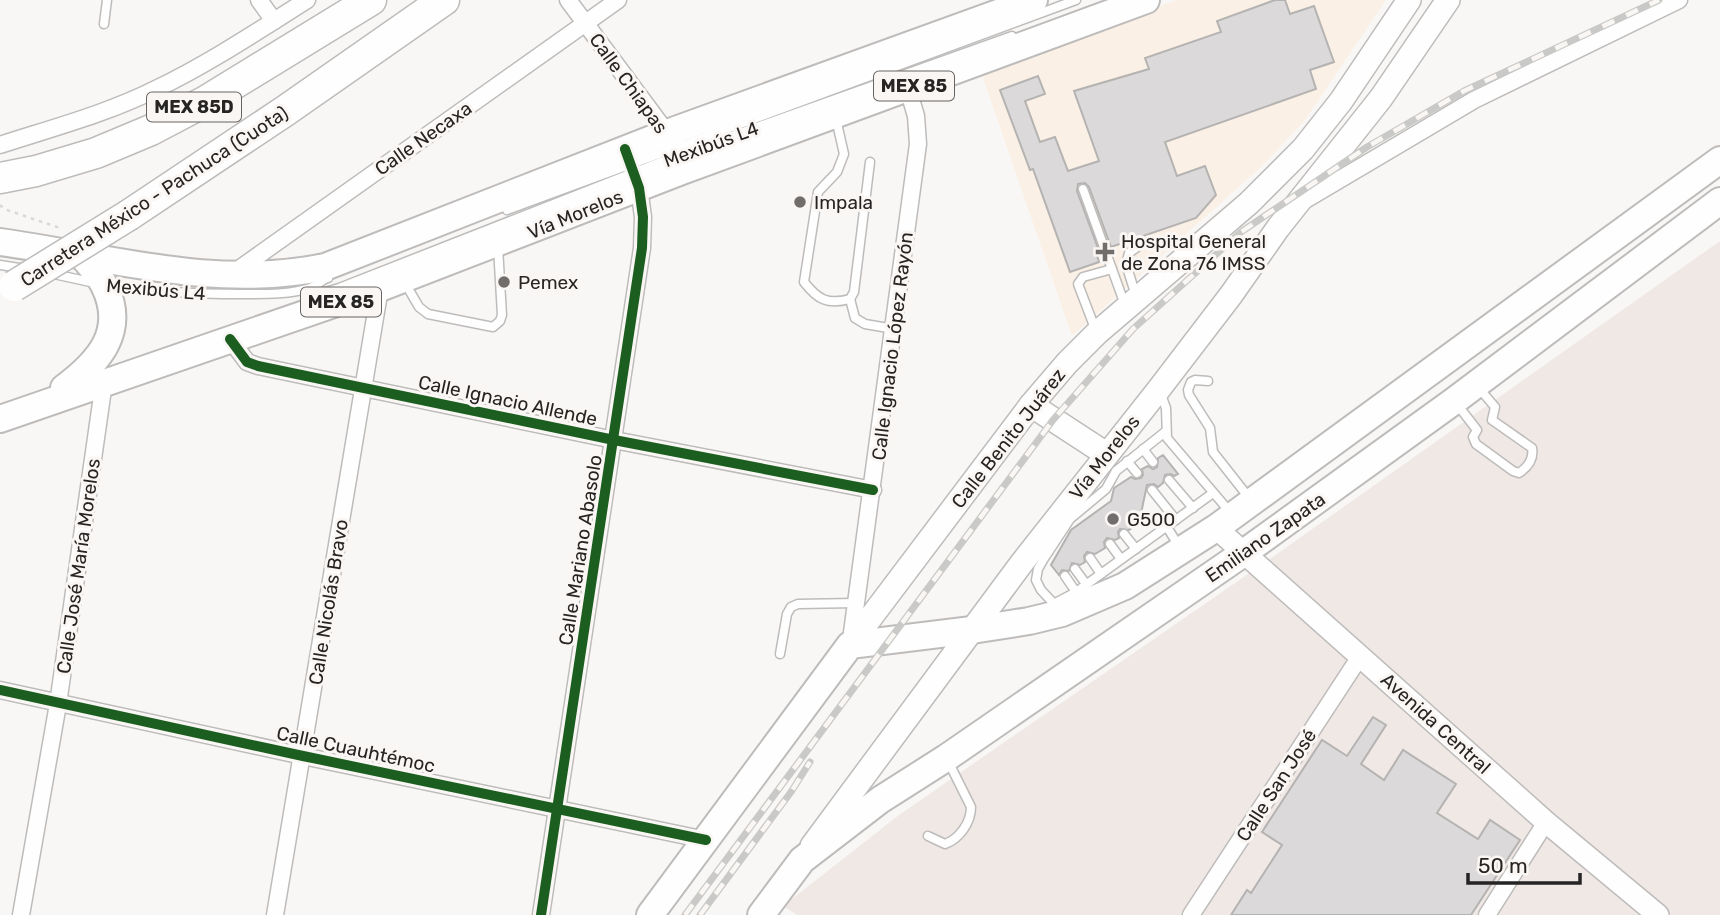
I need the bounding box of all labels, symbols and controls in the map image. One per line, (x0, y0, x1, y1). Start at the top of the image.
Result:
street label: Calle Chiapas (584, 29, 673, 138)
road number: MEX 85 (874, 72, 954, 100)
road number: MEX 85D (147, 92, 241, 122)
street label: Calle Necaxa (370, 97, 476, 180)
street label: Carretera México - Pachuca (Cuota) (16, 101, 292, 292)
street label: Mexibús L4 (660, 117, 762, 172)
street label: Vía Morelos (524, 185, 626, 244)
place label: Impala (814, 191, 873, 214)
marker: Impala (792, 194, 808, 210)
place label: Hospital General de Zona 76 IMSS (1121, 230, 1266, 275)
street label: Calle Ignacio López Rayón (867, 231, 918, 462)
marker: Hospital General de Zona 76 IMSS (1095, 242, 1115, 262)
place label: Pemex (518, 271, 578, 294)
street label: Mexibús L4 (105, 274, 207, 305)
marker: Pemex (496, 274, 512, 290)
road number: MEX 85 (301, 288, 381, 316)
street label: Calle Benito Juárez (947, 364, 1070, 513)
street label: Calle Ignacio Allende (416, 370, 600, 431)
street label: Vía Morelos (1064, 410, 1145, 504)
street label: Calle Mariano Abasolo (554, 453, 607, 647)
street label: Calle José María Morelos (52, 457, 105, 675)
street label: Emiliano Zapata (1201, 487, 1330, 587)
place label: G500 (1127, 508, 1175, 531)
marker: G500 (1105, 511, 1121, 527)
street label: Calle Nicolás Bravo (304, 518, 353, 687)
street label: Avenida Central (1376, 668, 1495, 779)
street label: Calle Cuauhtémoc (275, 721, 437, 778)
street label: Calle San José (1232, 725, 1321, 846)
scale bar (1468, 842, 1580, 886)
text: 50 m (1478, 853, 1528, 878)

